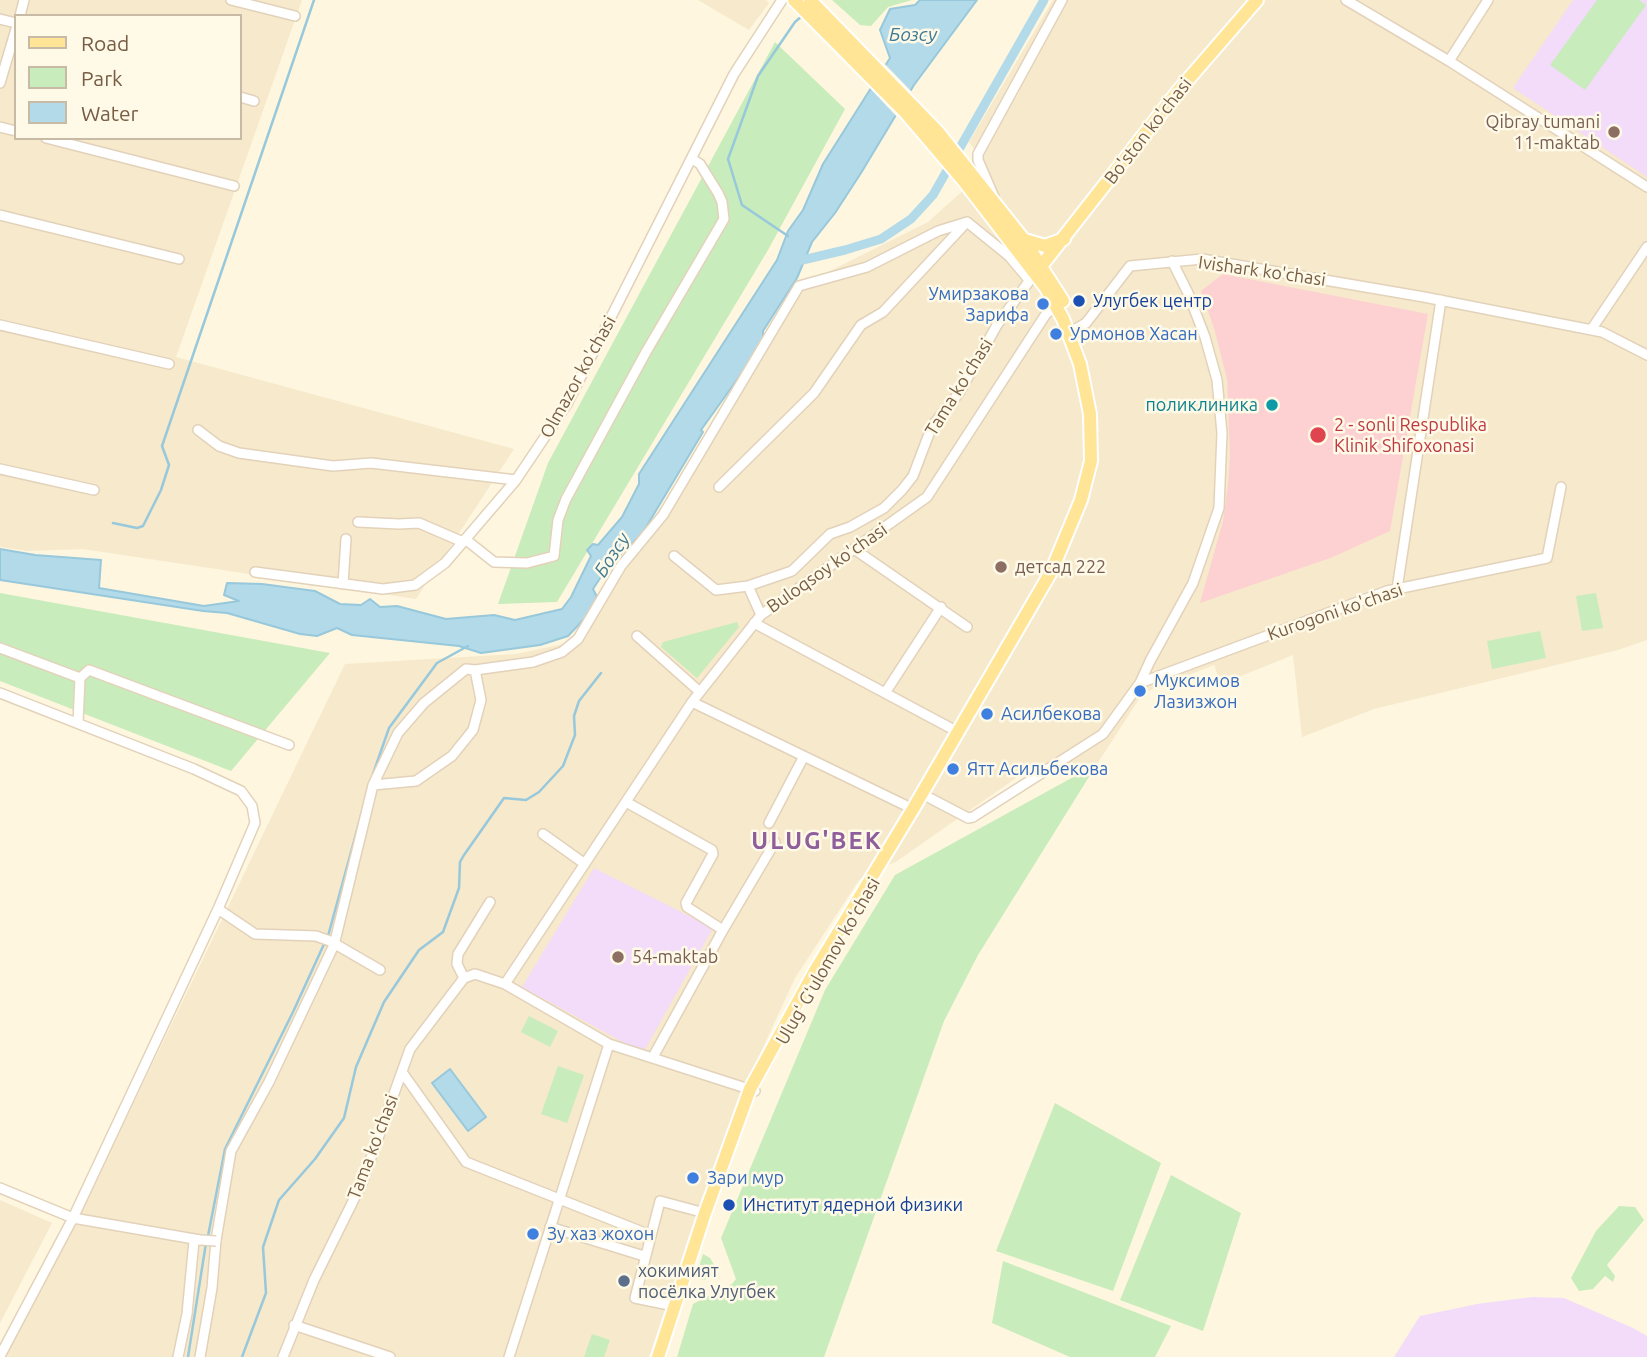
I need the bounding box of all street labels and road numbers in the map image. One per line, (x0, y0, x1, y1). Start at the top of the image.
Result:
street label: Bo'ston ko'chasi (1100, 74, 1196, 188)
street label: Ivishark ko'chasi (1197, 251, 1327, 291)
street label: Olmazor ko'chasi (536, 312, 620, 442)
street label: Tama ko'chasi (920, 334, 998, 440)
street label: Buloqsoy ko'chasi (763, 518, 891, 618)
street label: Kurogoni ko'chasi (1265, 579, 1405, 645)
street label: Ulugʻ Gʻulomov koʻchasi (771, 874, 885, 1048)
street label: Tama ko'chasi (343, 1091, 403, 1203)

